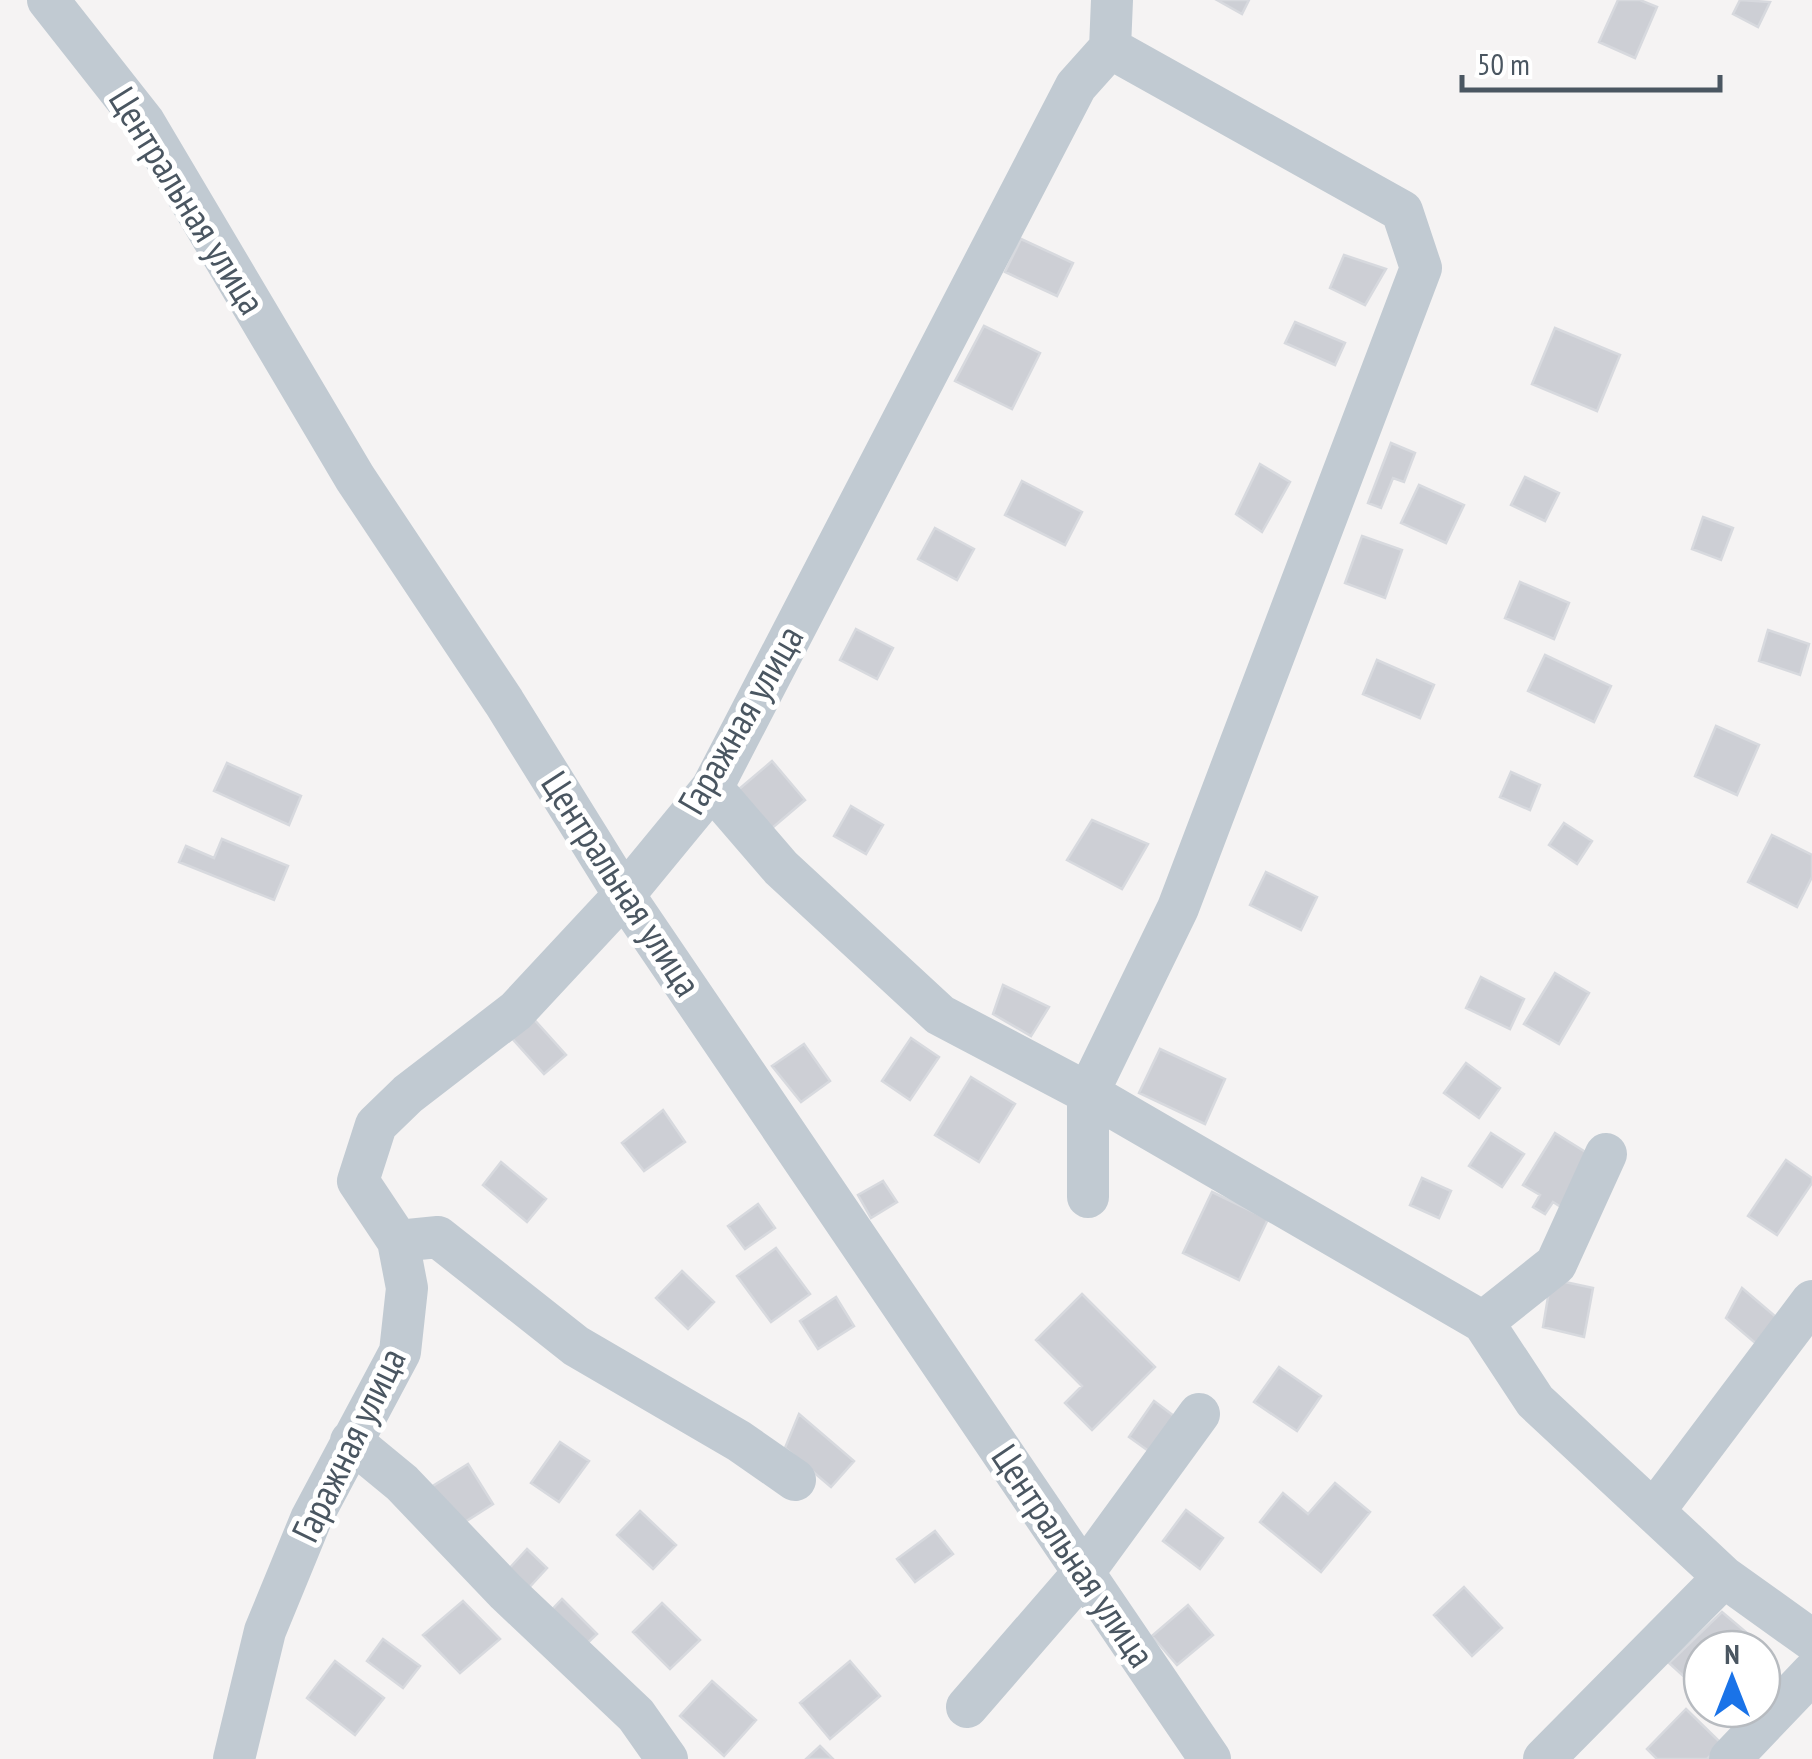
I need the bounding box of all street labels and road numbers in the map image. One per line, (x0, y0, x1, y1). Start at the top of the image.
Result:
street label: Центральная улица (99, 78, 278, 323)
street label: Гаражная улица (666, 616, 813, 822)
street label: Центральная улица (531, 761, 713, 1005)
street label: Гаражная улица (280, 1339, 416, 1549)
street label: Центральная улица (982, 1434, 1167, 1676)

